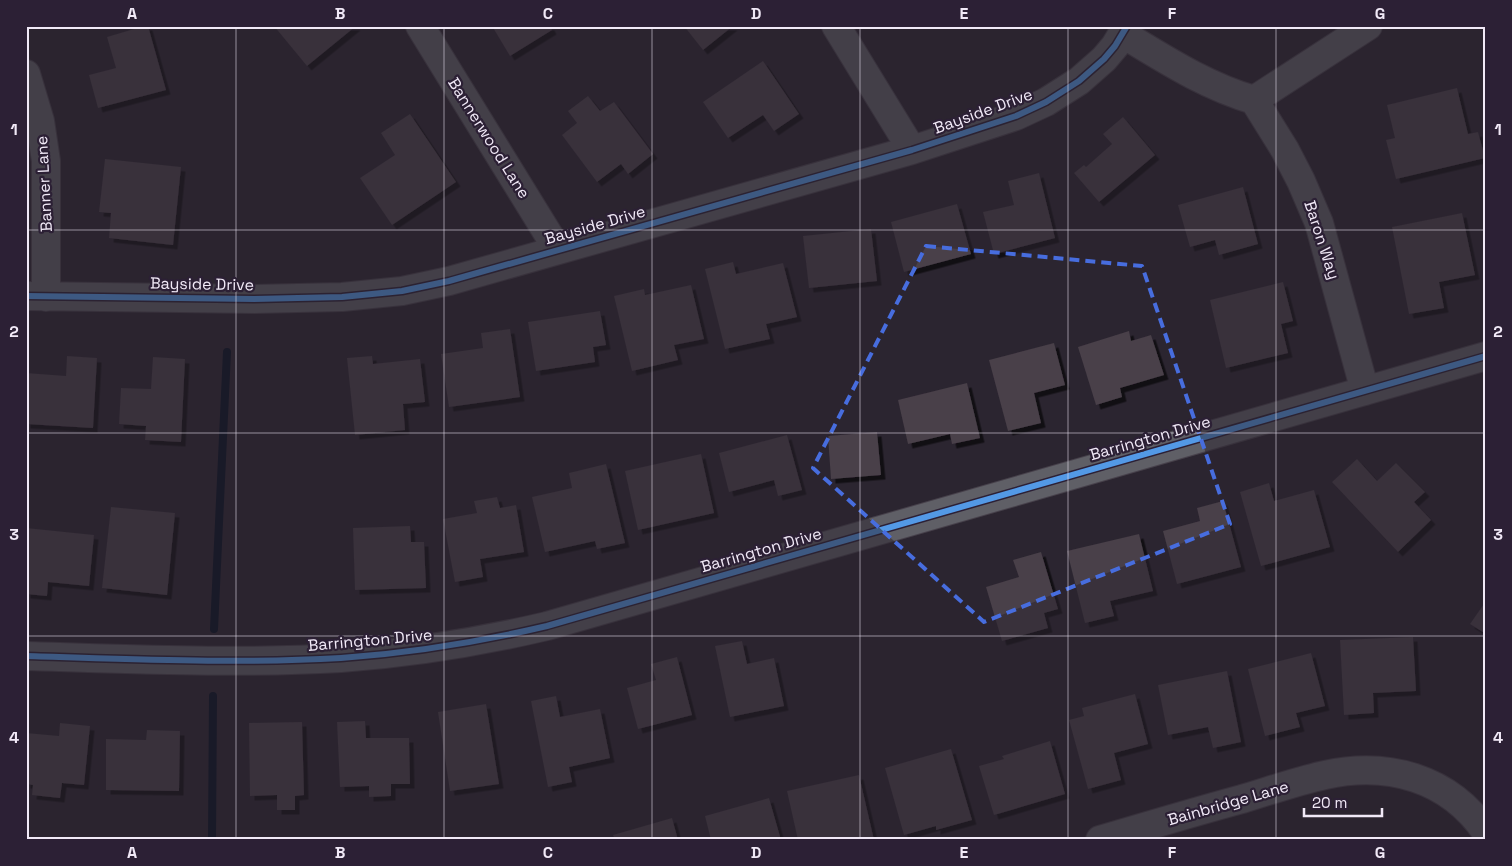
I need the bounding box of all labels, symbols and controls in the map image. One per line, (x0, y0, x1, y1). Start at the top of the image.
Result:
text: A (127, 3, 137, 24)
text: B (335, 3, 345, 24)
text: C (543, 3, 553, 24)
text: D (751, 3, 761, 24)
text: E (960, 3, 969, 24)
text: F (1168, 3, 1177, 24)
text: G (1375, 3, 1385, 24)
street label: Bannerwood Lane (443, 74, 535, 202)
street label: Bayside Drive (931, 83, 1035, 139)
text: 1 (10, 119, 18, 140)
text: 1 (1494, 119, 1502, 140)
street label: Banner Lane (31, 135, 57, 233)
street label: Baron Way (1299, 198, 1345, 282)
street label: Bayside Drive (542, 201, 648, 249)
street label: Bayside Drive (150, 273, 254, 295)
text: 2 (9, 321, 19, 342)
text: 2 (1493, 321, 1503, 342)
street label: Barrington Drive (1087, 411, 1213, 465)
street label: Barrington Drive (698, 523, 824, 577)
text: 3 (9, 524, 19, 545)
text: 3 (1493, 524, 1503, 545)
street label: Barrington Drive (307, 624, 433, 656)
text: 4 (9, 727, 19, 748)
text: 4 (1493, 727, 1503, 748)
street label: Bainbridge Lane (1165, 776, 1291, 830)
scale bar (1304, 786, 1382, 818)
text: 20 m (1312, 793, 1347, 812)
text: A (127, 842, 137, 863)
text: B (335, 842, 345, 863)
text: C (543, 842, 553, 863)
text: D (751, 842, 761, 863)
text: E (960, 842, 969, 863)
text: F (1168, 842, 1177, 863)
text: G (1375, 842, 1385, 863)

